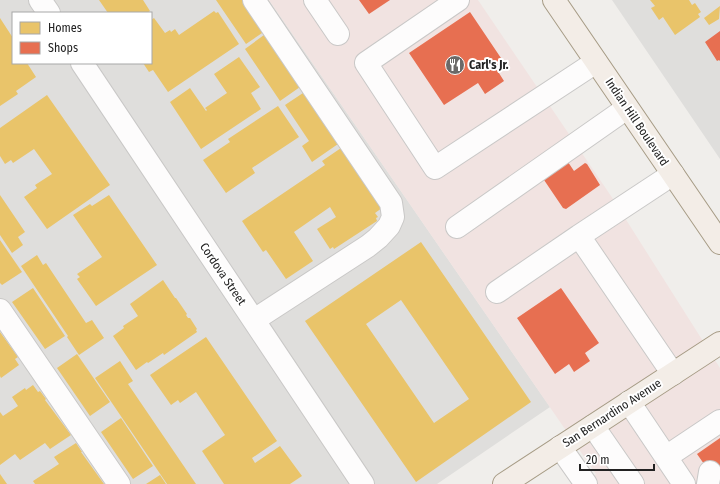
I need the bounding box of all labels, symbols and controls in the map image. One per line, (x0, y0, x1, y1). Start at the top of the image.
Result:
legend (12, 12, 152, 64)
text: Homes (48, 21, 82, 35)
text: Shops (48, 41, 78, 55)
restaurant icon: Carl's Jr. (444, 54, 466, 76)
place label: Carl's Jr. (469, 58, 509, 72)
street label: Indian Hill Boulevard (602, 75, 672, 169)
street label: Cordova Street (197, 240, 249, 308)
street label: San Bernardino Avenue (560, 376, 664, 450)
scale bar (580, 446, 654, 472)
text: 20 m (586, 453, 610, 467)

